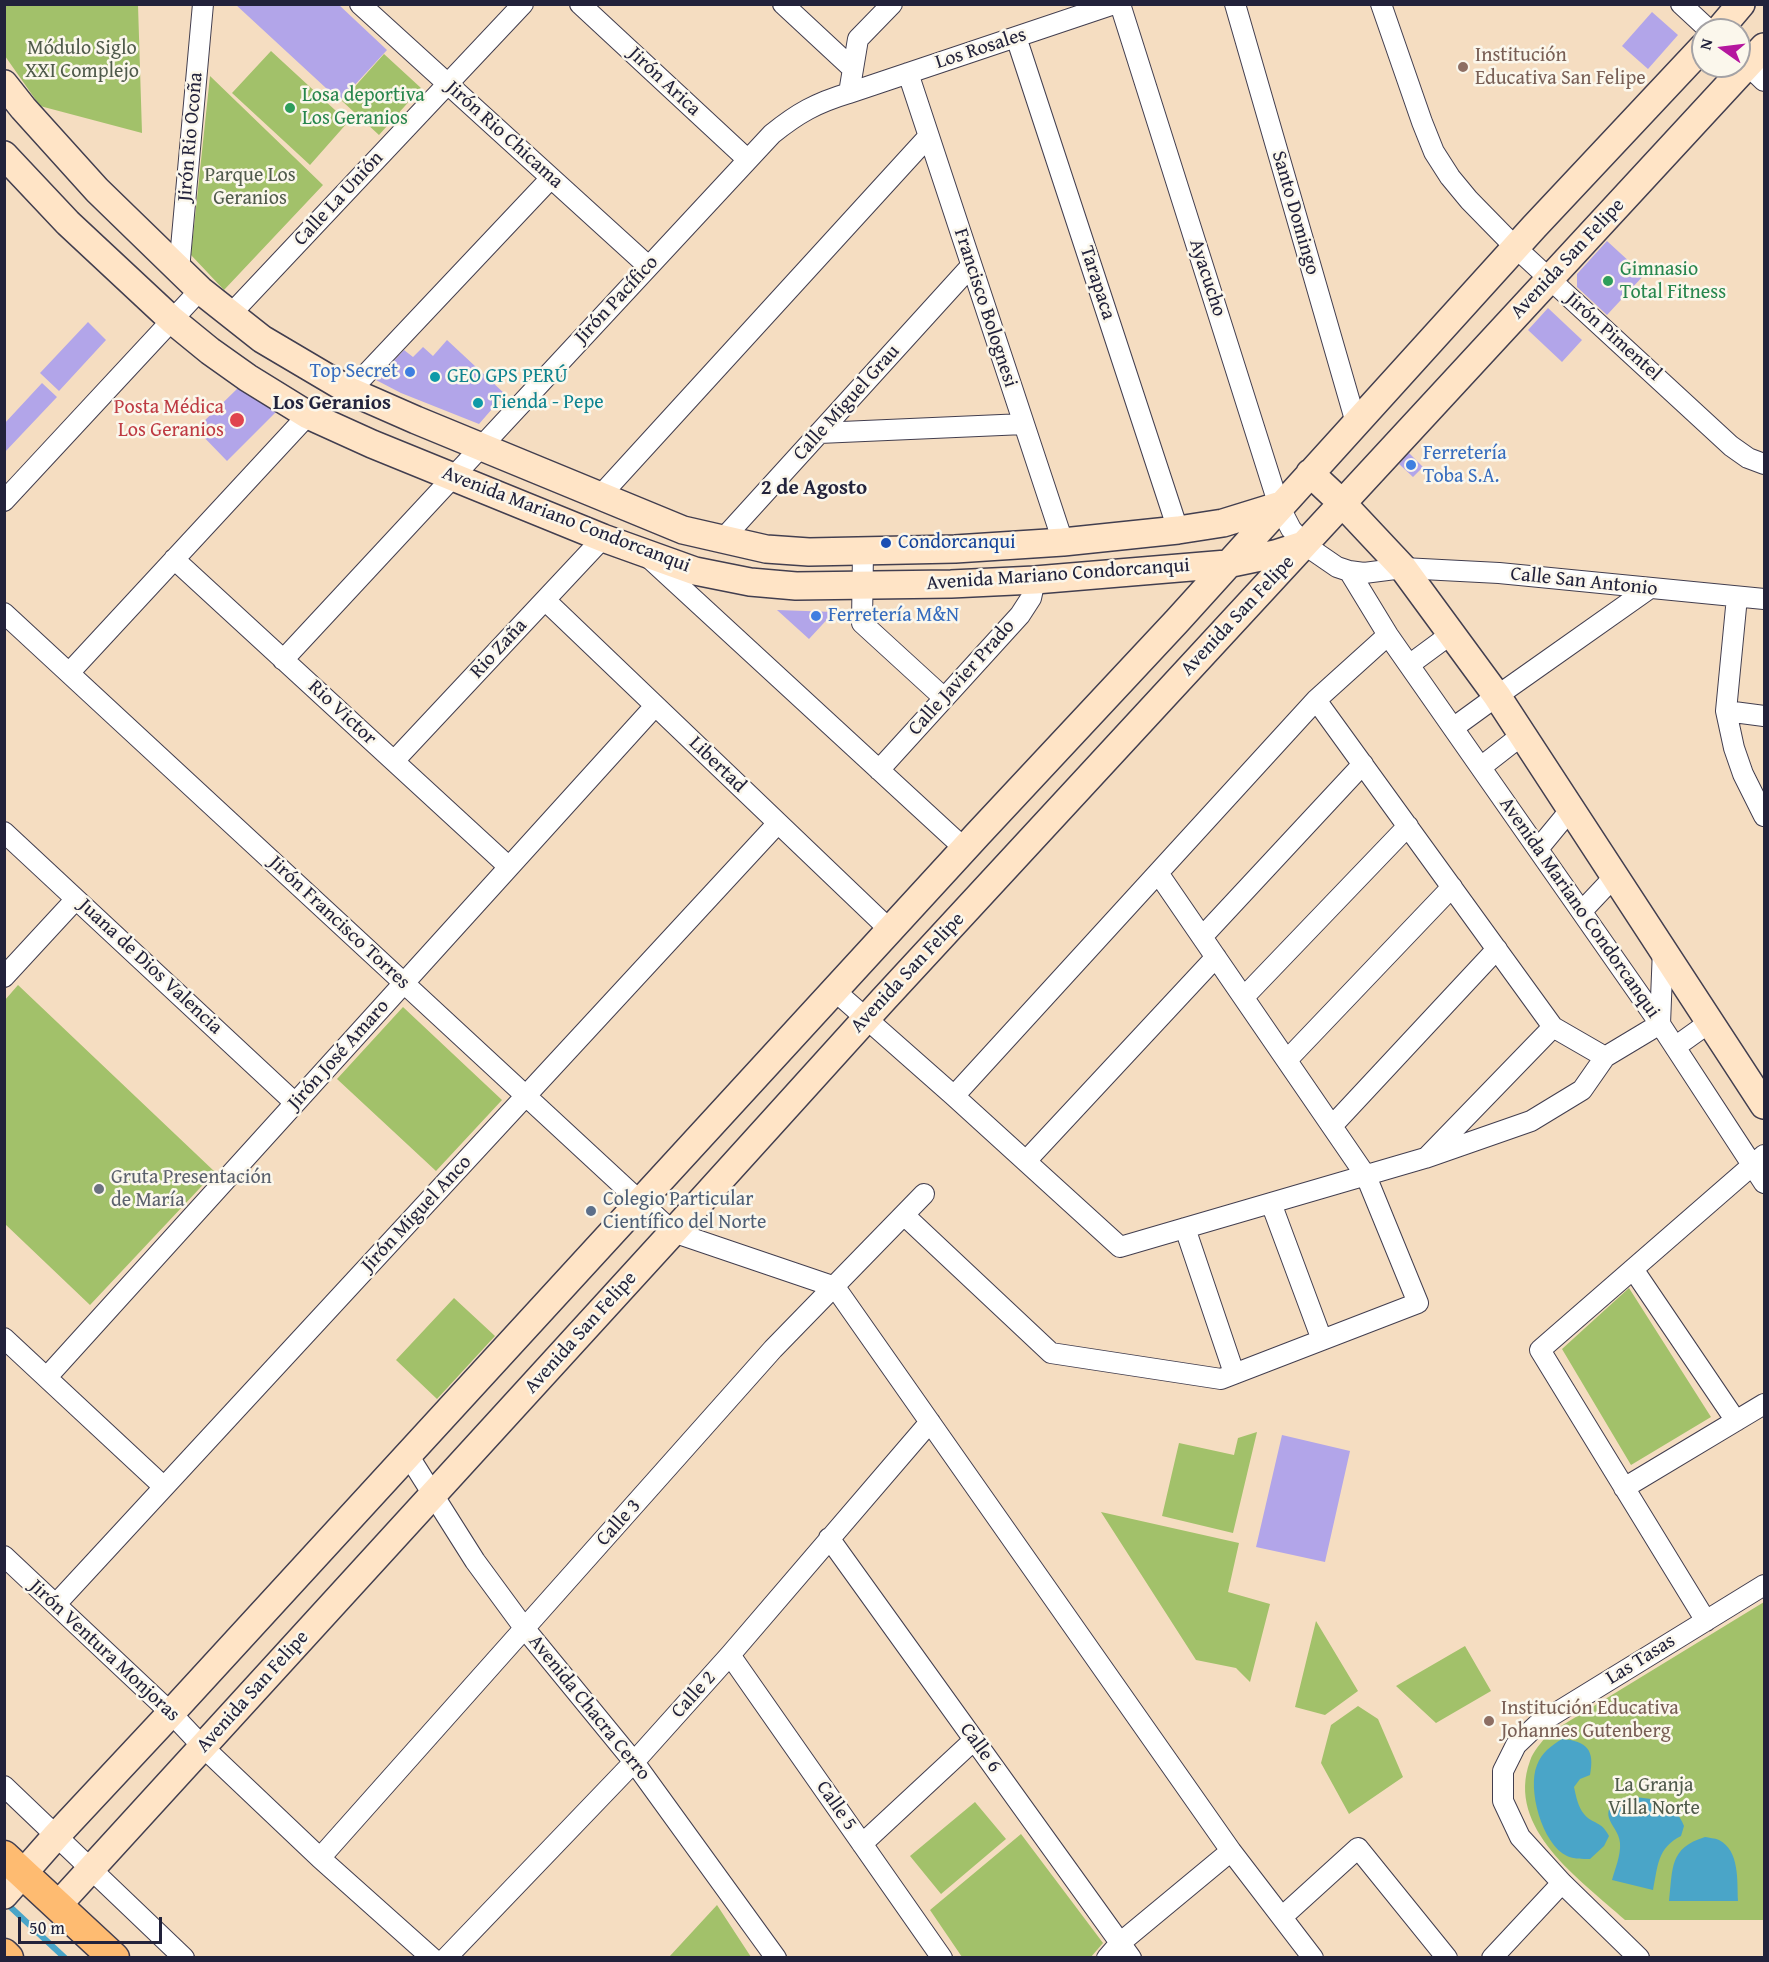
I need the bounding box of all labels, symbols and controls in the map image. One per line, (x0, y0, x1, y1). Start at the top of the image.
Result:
north arrow (1691, 18, 1751, 78)
street label: Los Rosales (932, 23, 1030, 75)
text: N (1693, 36, 1718, 52)
park label: Módulo Siglo XXI Complejo (25, 37, 139, 84)
street label: Jirón Arica (623, 42, 705, 122)
place label: Institución Educativa San Felipe (1475, 44, 1646, 91)
marker: Institución Educativa San Felipe (1456, 60, 1470, 74)
street label: Jirón Rio Ocoña (173, 71, 209, 203)
street label: Jirón Rio Chicama (440, 76, 568, 194)
place label: Losa deportiva Los Geranios (302, 84, 425, 131)
marker: Losa deportiva Los Geranios (283, 101, 297, 115)
street label: Calle La Unión (289, 147, 389, 251)
street label: Santo Domingo (1266, 148, 1324, 278)
park label: Parque Los Geranios (204, 164, 296, 211)
street label: Avenida San Felipe (1506, 194, 1630, 324)
street label: Francisco Bolognesi (948, 225, 1022, 391)
street label: Ayacucho (1183, 236, 1231, 320)
street label: Tarapaca (1074, 243, 1120, 323)
street label: Jirón Pacífico (570, 251, 664, 349)
place label: Gimnasio Total Fitness (1620, 258, 1726, 305)
marker: Gimnasio Total Fitness (1601, 274, 1615, 288)
street label: Jirón Pimentel (1560, 287, 1666, 387)
street label: Calle Miguel Grau (789, 340, 905, 466)
place label: Top Secret (310, 360, 398, 384)
marker: Top Secret (403, 365, 417, 379)
place label: GEO GPS PERÚ (447, 365, 568, 389)
marker: GEO GPS PERÚ (428, 370, 442, 384)
district label: Los Geranios (273, 391, 391, 417)
place label: Tienda - Pepe (490, 391, 604, 415)
place label: Posta Médica Los Geranios (114, 396, 224, 443)
marker: Tienda - Pepe (471, 396, 485, 410)
marker: Posta Médica Los Geranios (228, 411, 246, 429)
place label: Ferretería Toba S.A. (1423, 442, 1507, 489)
marker: Ferretería Toba S.A. (1404, 458, 1418, 472)
street label: Avenida Mariano Condorcanqui (438, 461, 694, 579)
district label: 2 de Agosto (761, 476, 867, 502)
place label: Condorcanqui (898, 531, 1016, 555)
marker: Condorcanqui (879, 536, 893, 550)
street label: Avenida San Felipe (1176, 551, 1300, 681)
street label: Avenida Mariano Condorcanqui (925, 554, 1191, 596)
street label: Calle San Antonio (1509, 562, 1659, 602)
place label: Ferretería M&N (828, 604, 959, 628)
marker: Ferretería M&N (809, 609, 823, 623)
street label: Rio Zaña (466, 614, 532, 684)
street label: Calle Javier Prado (904, 615, 1020, 741)
street label: Rio Victor (303, 675, 381, 751)
street label: Libertad (683, 732, 751, 798)
street label: Avenida Mariano Condorcanqui (1493, 793, 1665, 1023)
street label: Jirón Francisco Torres (263, 851, 415, 995)
street label: Juana de Dios Valencia (73, 894, 227, 1040)
street label: Avenida San Felipe (846, 908, 970, 1038)
street label: Jirón José Amaro (283, 995, 395, 1115)
street label: Jirón Miguel Anco (357, 1151, 477, 1277)
place label: Gruta Presentación de María (111, 1166, 272, 1213)
marker: Gruta Presentación de María (92, 1182, 106, 1196)
place label: Colegio Particular Científico del Norte (603, 1188, 766, 1235)
marker: Colegio Particular Científico del Norte (584, 1204, 598, 1218)
street label: Avenida San Felipe (520, 1267, 642, 1399)
street label: Calle 3 (592, 1495, 646, 1551)
street label: Jirón Ventura Monjoras (24, 1575, 184, 1727)
street label: Avenida San Felipe (192, 1626, 314, 1758)
street label: Las Tasas (1602, 1629, 1680, 1691)
street label: Avenida Chacra Cerro (523, 1630, 655, 1786)
street label: Calle 2 (667, 1667, 721, 1723)
place label: Institución Educativa Johannes Gutenberg (1501, 1697, 1679, 1744)
marker: Institución Educativa Johannes Gutenberg (1482, 1714, 1496, 1728)
street label: Calle 6 (954, 1719, 1006, 1777)
park label: La Granja Villa Norte (1608, 1774, 1700, 1821)
street label: Calle 5 (810, 1777, 862, 1835)
scale bar (21, 1905, 165, 1943)
text: 50 m (29, 1914, 65, 1941)

